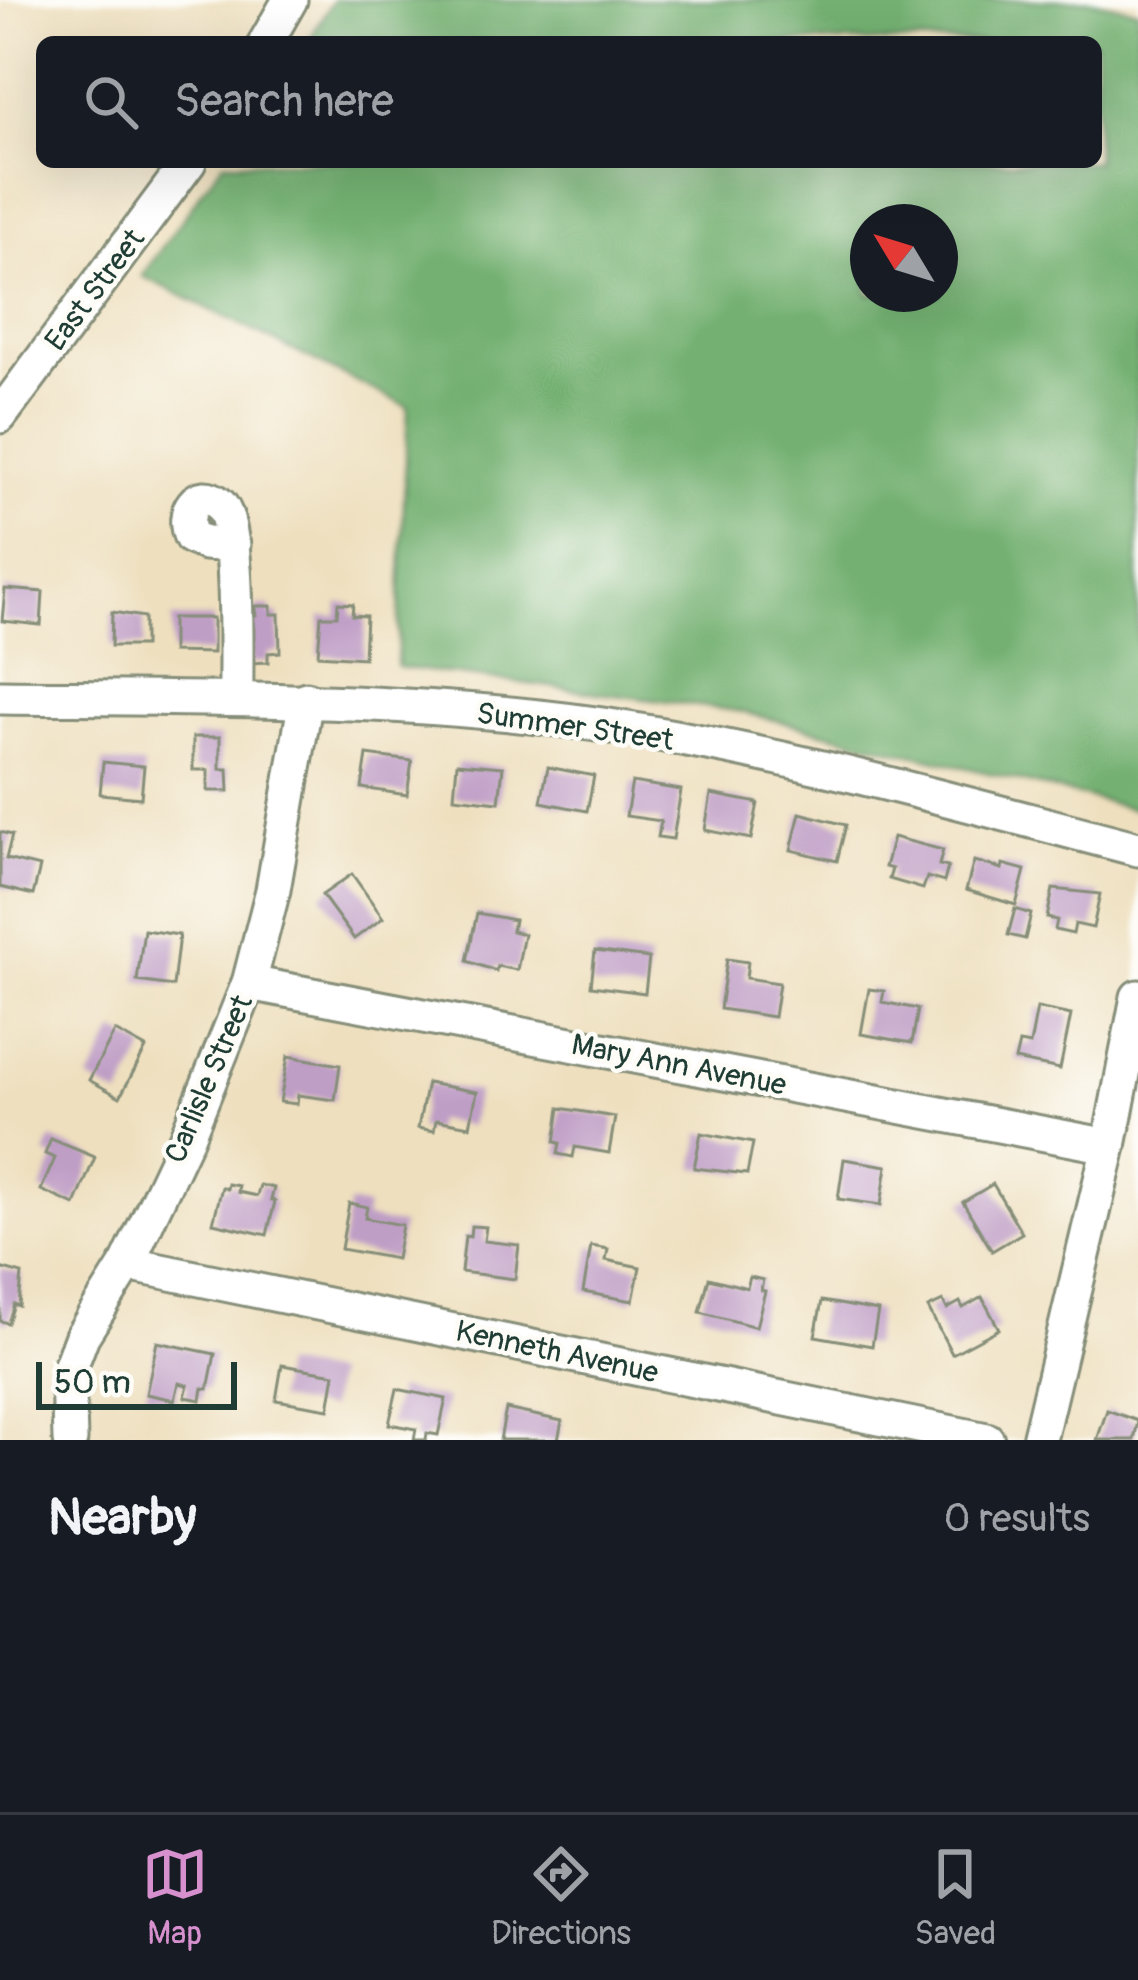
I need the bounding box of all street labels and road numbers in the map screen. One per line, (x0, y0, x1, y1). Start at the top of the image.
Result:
street label: East Street (37, 221, 153, 358)
street label: Summer Street (474, 695, 677, 759)
street label: Carlisle Street (157, 989, 261, 1169)
street label: Mary Ann Avenue (569, 1026, 790, 1104)
street label: Kenneth Avenue (452, 1312, 662, 1392)

